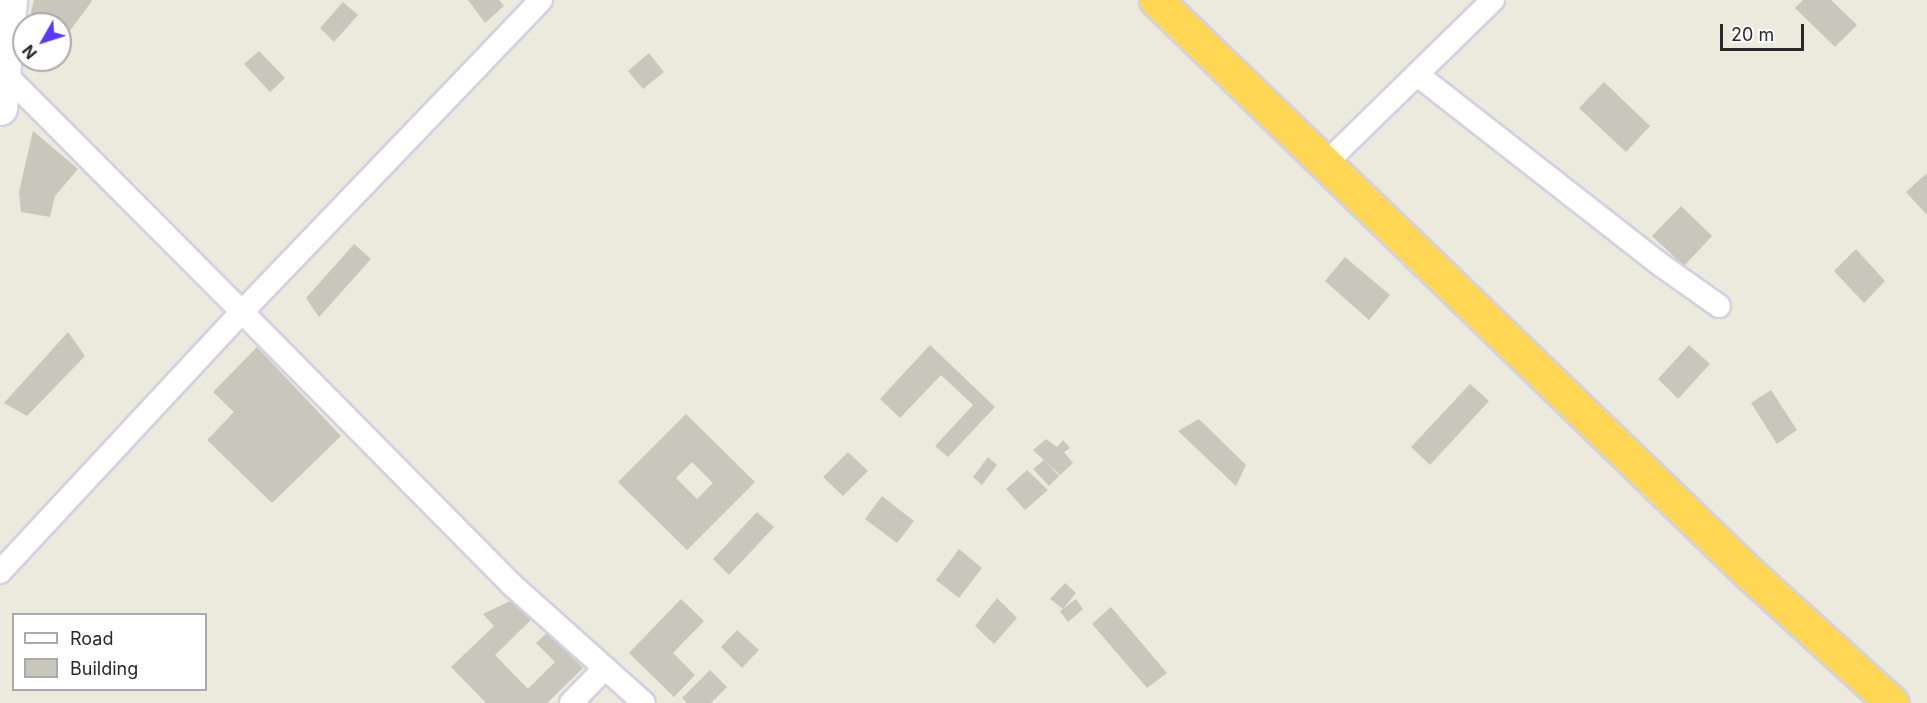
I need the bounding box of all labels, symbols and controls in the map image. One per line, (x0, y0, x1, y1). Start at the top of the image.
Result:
north arrow (12, 12, 72, 72)
scale bar (1723, 12, 1807, 50)
text: 20 m (1731, 24, 1774, 45)
text: N (18, 41, 41, 63)
legend (12, 613, 207, 691)
text: Road (70, 628, 113, 649)
text: Building (70, 658, 138, 679)

